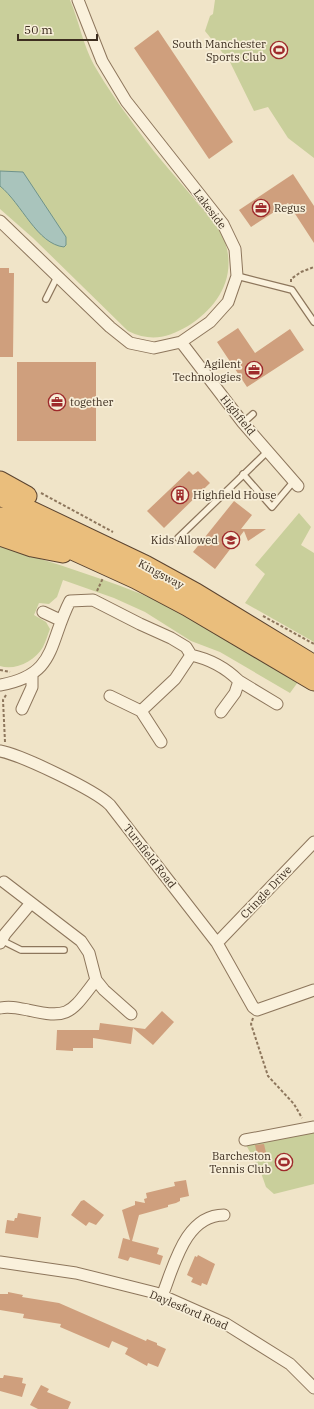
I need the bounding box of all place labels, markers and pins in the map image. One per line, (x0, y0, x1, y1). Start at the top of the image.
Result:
place label: South Manchester Sports Club (172, 37, 266, 64)
sports icon: South Manchester Sports Club (269, 40, 289, 60)
office icon: Regus (251, 198, 271, 218)
place label: Regus (274, 201, 305, 215)
place label: Agilent Technologies (172, 357, 241, 384)
office icon: Agilent Technologies (244, 360, 264, 380)
office icon: together (47, 392, 67, 412)
place label: together (70, 395, 114, 409)
building icon: Highfield House (170, 485, 190, 505)
place label: Highfield House (193, 488, 276, 502)
school or university icon: Kids Allowed (221, 530, 241, 550)
place label: Kids Allowed (151, 533, 218, 547)
place label: Barcheston Tennis Club (209, 1149, 271, 1176)
sports icon: Barcheston Tennis Club (274, 1152, 294, 1172)

